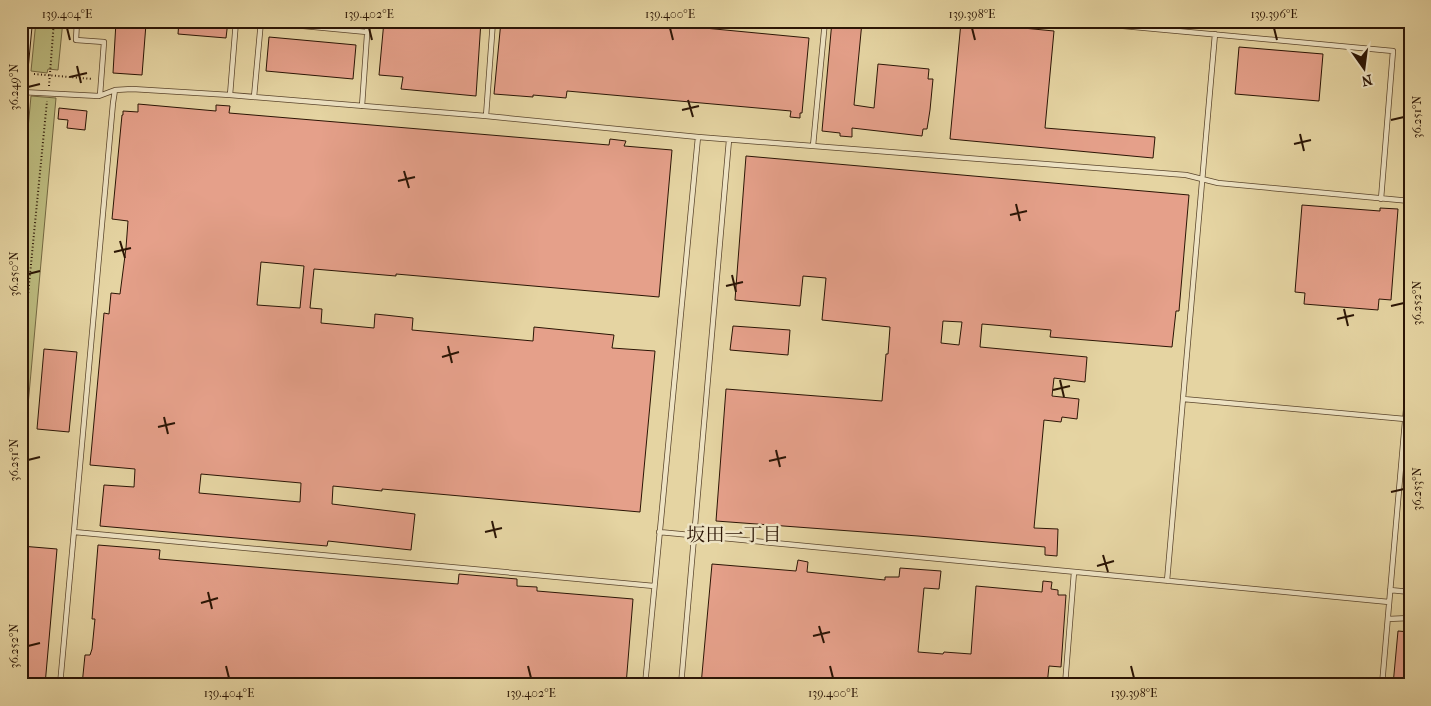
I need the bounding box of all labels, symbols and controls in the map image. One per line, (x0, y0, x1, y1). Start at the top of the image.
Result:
text: 139.404°E (42, 7, 92, 21)
text: 139.402°E (344, 7, 394, 21)
text: 139.400°E (645, 7, 695, 21)
text: 139.398°E (949, 7, 995, 21)
text: 139.396°E (1250, 7, 1298, 21)
north arrow (1338, 42, 1388, 92)
text: 36.249°N (7, 64, 21, 110)
text: N (1359, 71, 1374, 90)
text: 36.251°N (1410, 96, 1424, 138)
text: 36.250°N (7, 251, 21, 297)
text: 36.252°N (1410, 281, 1424, 325)
text: 36.251°N (7, 439, 21, 481)
text: 36.253°N (1410, 467, 1424, 511)
district label: 坂田一丁目 (686, 524, 782, 546)
text: 36.252°N (7, 624, 21, 668)
text: 139.404°E (204, 686, 254, 700)
text: 139.402°E (506, 686, 556, 700)
text: 139.400°E (808, 686, 858, 700)
text: 139.398°E (1111, 686, 1157, 700)

